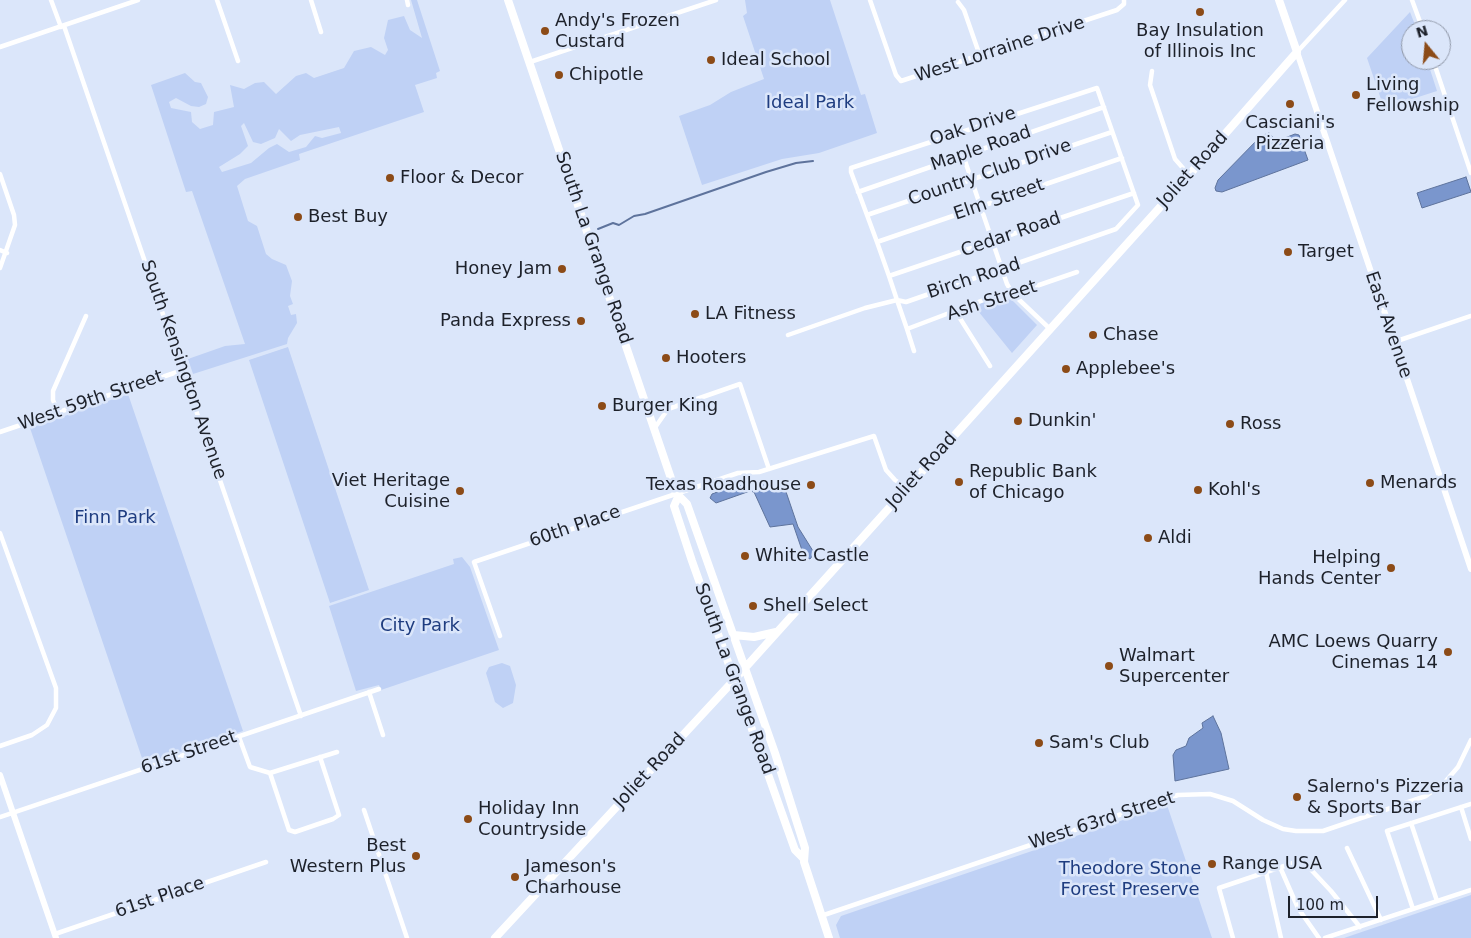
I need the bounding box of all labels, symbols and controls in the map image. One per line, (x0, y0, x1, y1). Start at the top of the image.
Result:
marker: Bay Insulation of Illinois Inc (1194, 6, 1206, 18)
place label: Andy's Frozen Custard (555, 10, 680, 52)
street label: West Lorraine Drive (912, 12, 1088, 88)
place label: Bay Insulation of Illinois Inc (1136, 20, 1264, 62)
north arrow (1401, 20, 1451, 70)
text: N (1414, 22, 1430, 41)
marker: Andy's Frozen Custard (539, 25, 551, 37)
place label: Ideal School (721, 49, 830, 71)
marker: Ideal School (705, 54, 717, 66)
place label: Chipotle (569, 64, 644, 86)
marker: Chipotle (553, 69, 565, 81)
place label: Living Fellowship (1366, 74, 1459, 116)
marker: Living Fellowship (1350, 89, 1362, 101)
park label: Ideal Park (766, 92, 854, 114)
marker: Casciani's Pizzeria (1284, 98, 1296, 110)
street label: Oak Drive (927, 103, 1019, 151)
place label: Casciani's Pizzeria (1245, 112, 1335, 154)
street label: Maple Road (928, 122, 1034, 176)
street label: Joliet Road (1153, 127, 1233, 213)
street label: Country Club Drive (905, 135, 1075, 211)
street label: South La Grange Road (550, 149, 636, 347)
place label: Floor & Decor (400, 167, 524, 189)
marker: Floor & Decor (384, 172, 396, 184)
street label: Elm Street (951, 174, 1047, 226)
place label: Best Buy (308, 206, 388, 228)
street label: Cedar Road (958, 208, 1064, 262)
marker: Best Buy (292, 211, 304, 223)
place label: Target (1298, 241, 1354, 263)
marker: Target (1282, 246, 1294, 258)
street label: Birch Road (925, 254, 1023, 304)
street label: South Kensington Avenue (135, 257, 231, 483)
place label: Honey Jam (455, 258, 552, 280)
marker: Honey Jam (556, 263, 568, 275)
street label: East Avenue (1360, 269, 1416, 381)
street label: Ash Street (944, 276, 1040, 326)
place label: LA Fitness (705, 303, 796, 325)
marker: LA Fitness (689, 308, 701, 320)
place label: Panda Express (440, 310, 571, 332)
marker: Panda Express (575, 315, 587, 327)
place label: Chase (1103, 324, 1158, 346)
marker: Chase (1087, 329, 1099, 341)
place label: Hooters (676, 347, 746, 369)
marker: Hooters (660, 352, 672, 364)
place label: Applebee's (1076, 358, 1175, 380)
marker: Applebee's (1060, 363, 1072, 375)
street label: West 59th Street (16, 366, 166, 436)
place label: Burger King (612, 395, 718, 417)
marker: Burger King (596, 400, 608, 412)
place label: Dunkin' (1028, 410, 1096, 432)
place label: Ross (1240, 413, 1281, 435)
marker: Dunkin' (1012, 415, 1024, 427)
marker: Ross (1224, 418, 1236, 430)
street label: Joliet Road (882, 428, 962, 514)
place label: Republic Bank of Chicago (969, 461, 1097, 504)
place label: Viet Heritage Cuisine (332, 470, 450, 512)
place label: Menards (1380, 472, 1457, 494)
place label: Texas Roadhouse (646, 474, 801, 496)
marker: Republic Bank of Chicago (953, 476, 965, 488)
marker: Menards (1364, 477, 1376, 489)
marker: Texas Roadhouse (805, 479, 817, 491)
place label: Kohl's (1208, 479, 1261, 501)
marker: Kohl's (1192, 484, 1204, 496)
marker: Viet Heritage Cuisine (454, 485, 466, 497)
street label: 60th Place (527, 501, 623, 553)
park label: Finn Park (74, 507, 156, 529)
place label: Aldi (1158, 527, 1192, 549)
marker: Aldi (1142, 532, 1154, 544)
place label: White Castle (755, 545, 869, 567)
place label: Helping Hands Center (1258, 547, 1381, 590)
marker: White Castle (739, 550, 751, 562)
marker: Helping Hands Center (1385, 562, 1397, 574)
street label: South La Grange Road (689, 580, 779, 778)
place label: Shell Select (763, 595, 868, 617)
marker: Shell Select (747, 600, 759, 612)
park label: City Park (380, 615, 460, 637)
place label: AMC Loews Quarry Cinemas 14 (1269, 631, 1438, 674)
place label: Walmart Supercenter (1119, 645, 1229, 688)
marker: AMC Loews Quarry Cinemas 14 (1442, 646, 1454, 658)
marker: Walmart Supercenter (1103, 660, 1115, 672)
street label: 61st Street (138, 727, 240, 779)
street label: Joliet Road (610, 729, 690, 813)
place label: Sam's Club (1049, 732, 1149, 754)
marker: Sam's Club (1033, 737, 1045, 749)
place label: Salerno's Pizzeria & Sports Bar (1307, 776, 1464, 819)
street label: West 63rd Street (1026, 787, 1178, 855)
marker: Salerno's Pizzeria & Sports Bar (1291, 791, 1303, 803)
place label: Holiday Inn Countryside (478, 798, 586, 841)
marker: Holiday Inn Countryside (462, 813, 474, 825)
place label: Best Western Plus (290, 835, 406, 878)
marker: Best Western Plus (410, 850, 422, 862)
place label: Range USA (1222, 853, 1322, 875)
place label: Jameson's Charhouse (525, 856, 621, 899)
park label: Theodore Stone Forest Preserve (1059, 858, 1201, 901)
marker: Range USA (1206, 858, 1218, 870)
marker: Jameson's Charhouse (509, 871, 521, 883)
street label: 61st Place (113, 873, 207, 923)
scale bar (1291, 886, 1381, 918)
text: 100 m (1296, 896, 1344, 914)

